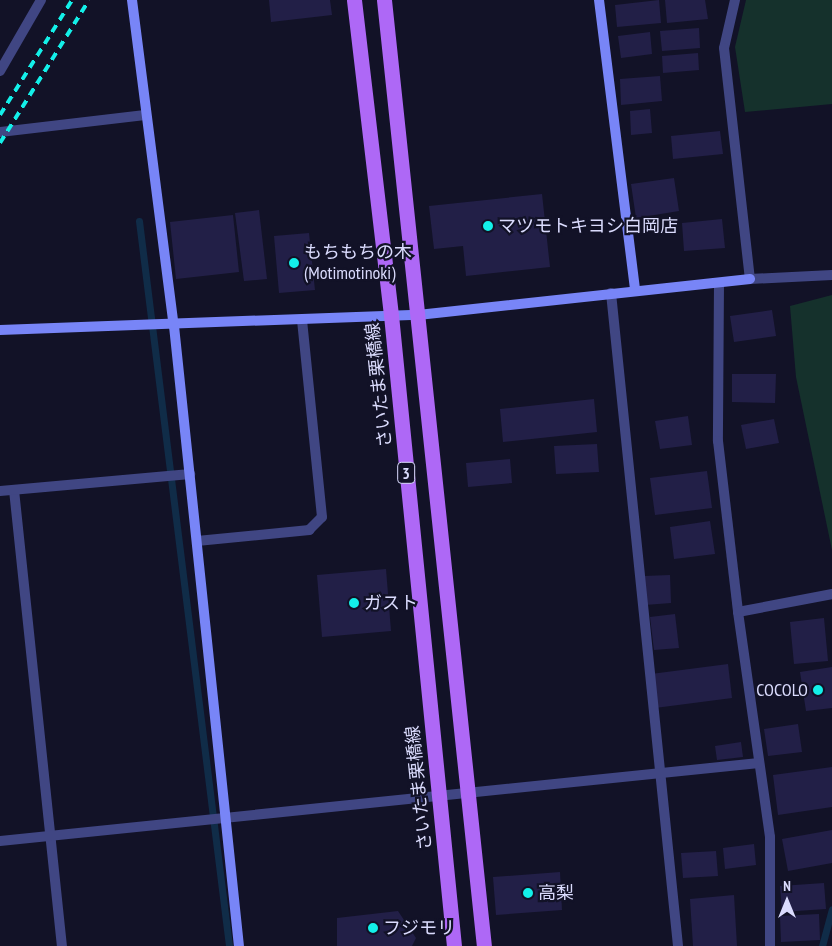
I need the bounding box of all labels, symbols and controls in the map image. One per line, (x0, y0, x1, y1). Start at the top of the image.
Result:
place label: マツモトキヨシ白岡店 (498, 215, 678, 237)
marker: マツモトキヨシ白岡店 (482, 220, 494, 232)
place label: もちもちの木 (Motimotinoki) (304, 242, 412, 284)
marker: もちもちの木 (Motimotinoki) (288, 257, 300, 269)
street label: さいたま栗橋線 (362, 321, 396, 449)
road number: 3 (396, 459, 416, 486)
place label: ガスト (364, 592, 418, 614)
marker: ガスト (348, 597, 360, 609)
place label: COCOLO (756, 679, 808, 701)
marker: COCOLO (812, 684, 824, 696)
street label: さいたま栗橋線 (402, 724, 436, 852)
north arrow (762, 876, 812, 926)
text: N (783, 877, 791, 895)
place label: 高梨 (538, 882, 574, 904)
marker: 高梨 (522, 887, 534, 899)
place label: フジモリ (383, 917, 455, 939)
marker: フジモリ (367, 922, 379, 934)

